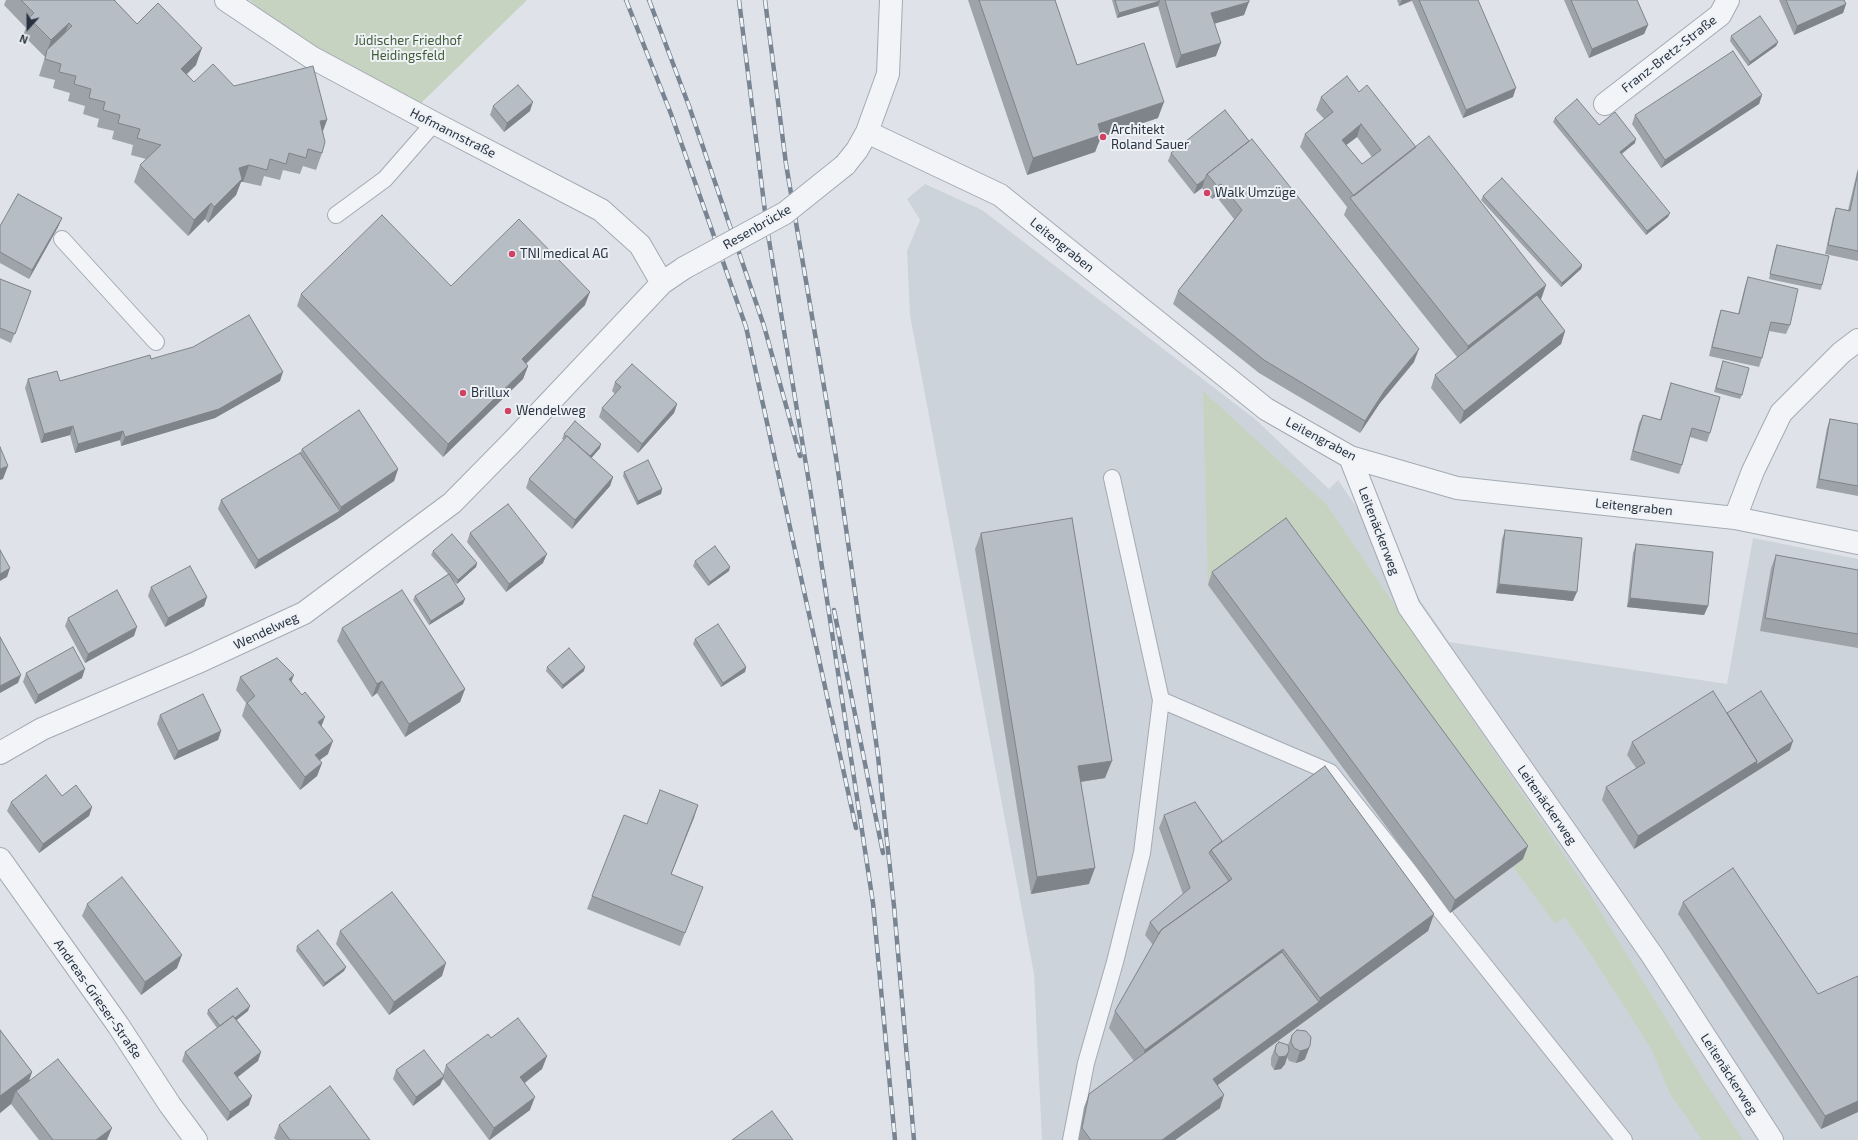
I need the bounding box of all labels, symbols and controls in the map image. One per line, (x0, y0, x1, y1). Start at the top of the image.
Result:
north arrow (8, 8, 48, 48)
street label: Franz-Bretz-Straße (1618, 12, 1720, 96)
text: N (17, 32, 30, 47)
park label: Jüdischer Friedhof Heidingsfeld (354, 33, 462, 64)
street label: Hofmannstraße (407, 105, 499, 161)
place label: Architekt Roland Sauer (1111, 122, 1189, 153)
marker: Architekt Roland Sauer (1098, 132, 1108, 142)
place label: Walk Umzüge (1215, 185, 1296, 201)
marker: Walk Umzüge (1202, 188, 1212, 198)
street label: Resenbrücke (720, 201, 794, 253)
street label: Leitengraben (1027, 214, 1097, 276)
place label: TNI medical AG (520, 246, 609, 262)
marker: TNI medical AG (507, 249, 517, 259)
place label: Brillux (471, 385, 509, 401)
marker: Brillux (458, 388, 468, 398)
place label: Wendelweg (516, 403, 586, 419)
marker: Wendelweg (503, 406, 513, 416)
street label: Leitengraben (1283, 414, 1359, 464)
street label: Leitenäckerweg (1355, 485, 1403, 577)
street label: Leitengraben (1594, 495, 1674, 519)
street label: Wendelweg (231, 609, 301, 653)
street label: Leitenäckerweg (1514, 762, 1580, 848)
street label: Andreas-Grieser-Straße (51, 936, 145, 1062)
street label: Leitenäckerweg (1697, 1031, 1761, 1117)

